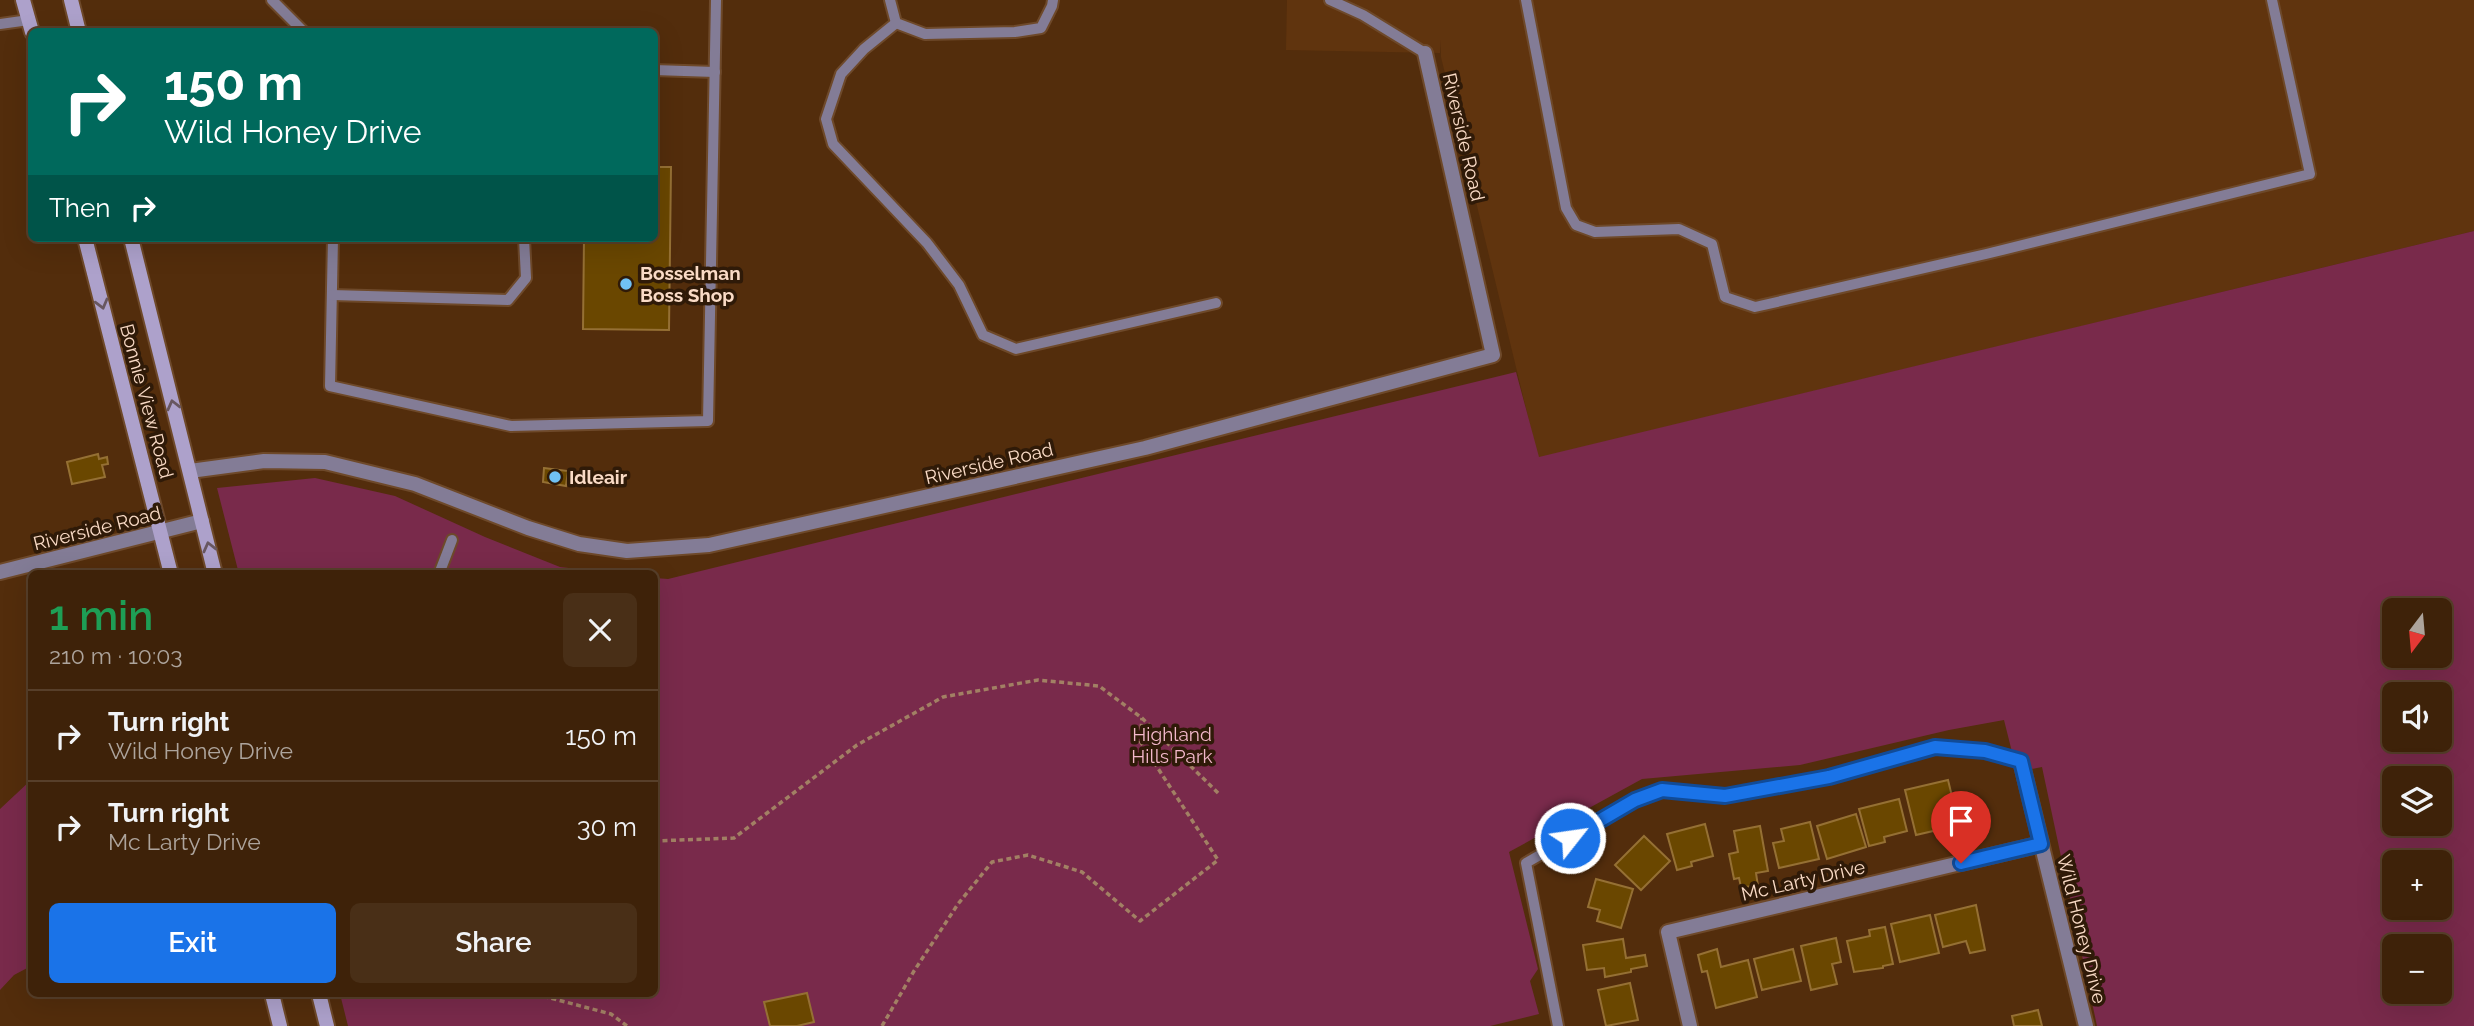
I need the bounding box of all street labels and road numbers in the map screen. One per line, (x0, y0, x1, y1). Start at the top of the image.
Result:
street label: Riverside Road (1439, 71, 1489, 203)
street label: Bonnie View Road (116, 321, 178, 481)
street label: Riverside Road (923, 438, 1055, 488)
street label: Riverside Road (31, 502, 163, 554)
street label: Wild Honey Drive (2053, 852, 2111, 1006)
street label: Mc Larty Drive (1739, 855, 1867, 905)

